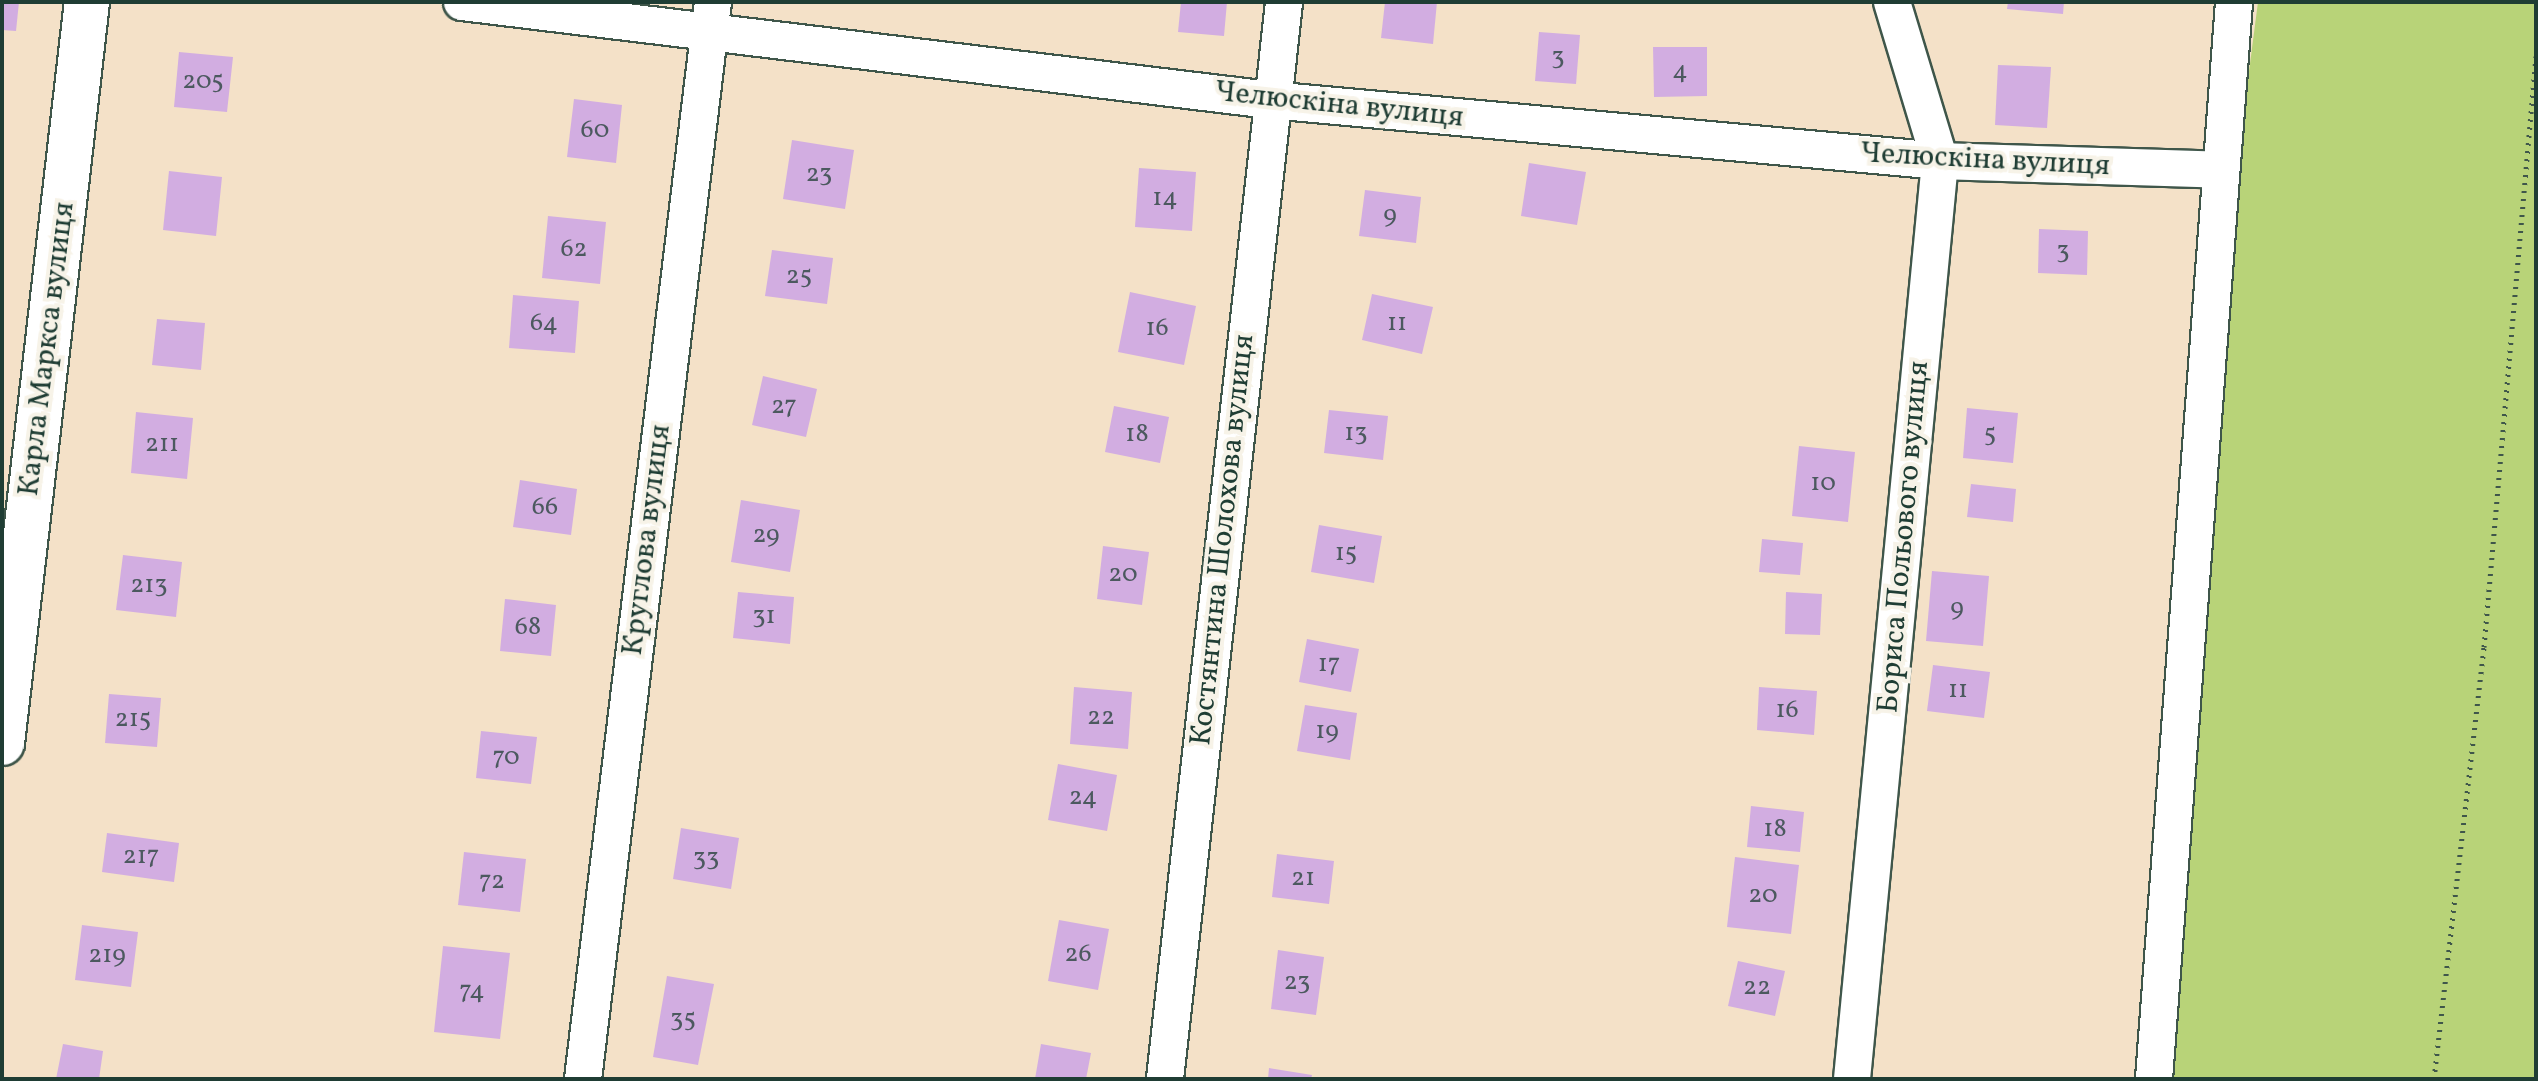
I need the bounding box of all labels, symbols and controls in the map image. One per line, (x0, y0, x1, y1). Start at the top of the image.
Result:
house number: 3 (1551, 42, 1565, 74)
house number: 4 (1672, 56, 1688, 88)
house number: 205 (182, 66, 224, 98)
street label: Челюскіна вулиця (1213, 74, 1465, 136)
house number: 60 (581, 115, 609, 147)
street label: Челюскіна вулиця (1859, 135, 2111, 185)
house number: 23 (806, 159, 832, 191)
house number: 14 (1152, 183, 1178, 215)
street label: Карла Маркса вулиця (11, 200, 83, 498)
house number: 9 (1383, 200, 1397, 232)
house number: 62 (560, 234, 588, 266)
house number: 3 (2056, 236, 2070, 268)
house number: 25 (786, 261, 812, 293)
house number: 64 (530, 308, 558, 340)
house number: 11 (1387, 308, 1407, 340)
house number: 16 (1145, 313, 1169, 345)
street label: Костянтина Шолохова вулиця (1183, 333, 1263, 747)
street label: Бориса Польового вулиця (1871, 359, 1937, 715)
house number: 27 (771, 391, 797, 423)
house number: 13 (1344, 418, 1368, 450)
house number: 18 (1125, 419, 1149, 451)
house number: 5 (1984, 419, 1996, 451)
street label: Круглова вулиця (615, 422, 679, 658)
house number: 211 (145, 429, 179, 461)
house number: 10 (1810, 468, 1836, 500)
house number: 66 (532, 492, 558, 524)
house number: 29 (752, 520, 780, 552)
house number: 15 (1335, 538, 1357, 570)
house number: 20 (1108, 559, 1138, 591)
house number: 213 (130, 570, 168, 602)
house number: 9 (1950, 593, 1964, 625)
house number: 31 (752, 601, 776, 633)
house number: 68 (515, 612, 541, 644)
house number: 17 (1318, 649, 1340, 681)
house number: 11 (1948, 675, 1968, 707)
house number: 16 (1775, 695, 1799, 727)
house number: 22 (1087, 702, 1115, 734)
house number: 215 (115, 704, 151, 736)
house number: 19 (1315, 716, 1339, 748)
house number: 70 (492, 742, 520, 774)
house number: 24 (1069, 782, 1097, 814)
house number: 18 (1763, 814, 1787, 846)
house number: 217 (123, 841, 159, 873)
house number: 33 (693, 843, 719, 875)
house number: 21 (1291, 863, 1315, 895)
house number: 72 (479, 866, 505, 898)
house number: 20 (1748, 880, 1778, 912)
house number: 26 (1064, 939, 1092, 971)
house number: 219 (88, 940, 126, 972)
house number: 23 (1284, 967, 1310, 999)
house number: 22 (1743, 972, 1771, 1004)
house number: 74 (459, 976, 485, 1008)
house number: 35 (670, 1004, 696, 1036)

